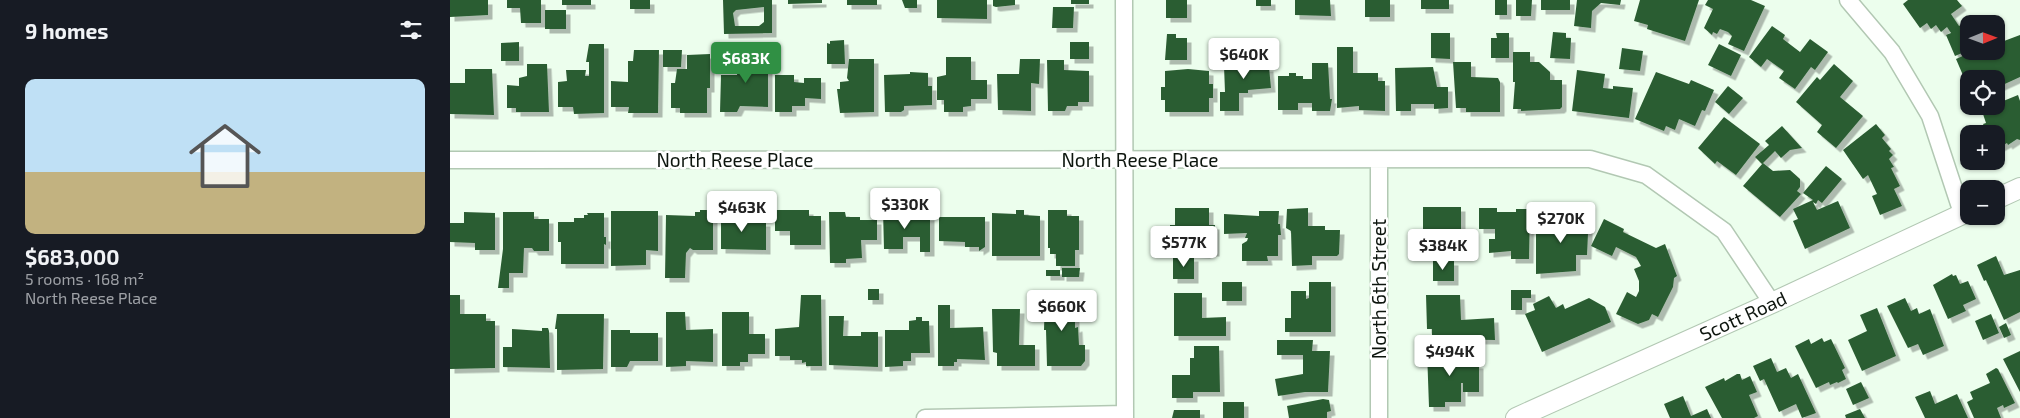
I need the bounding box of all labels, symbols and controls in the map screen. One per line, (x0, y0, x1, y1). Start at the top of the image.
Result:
north arrow (1960, 15, 2005, 60)
map controls (1960, 15, 2005, 225)
icon: filters (397, 16, 425, 44)
text: 9 homes (25, 18, 108, 43)
pin: $640K (1209, 38, 1279, 80)
pin: $683K (711, 42, 781, 84)
text: $640K (1219, 44, 1269, 63)
text: $683K (722, 48, 770, 67)
button: locate (1960, 70, 2005, 115)
icon: home (180, 111, 270, 201)
button: + (1960, 125, 2005, 170)
street label: North Reese Place (656, 148, 814, 171)
street label: North Reese Place (1061, 148, 1219, 171)
button: − (1960, 180, 2005, 225)
pin: $330K (870, 188, 940, 230)
pin: $463K (707, 190, 777, 233)
text: $330K (881, 194, 929, 213)
text: $463K (718, 197, 766, 216)
pin: $270K (1526, 202, 1596, 244)
text: $270K (1537, 208, 1585, 227)
street label: North 6th Street (1367, 219, 1390, 359)
pin: $577K (1149, 226, 1219, 268)
pin: $384K (1408, 228, 1478, 271)
text: $577K (1161, 232, 1207, 251)
text: $384K (1419, 235, 1467, 254)
text: $683,000 (25, 244, 119, 269)
text: 5 rooms · 168 m² (25, 269, 144, 288)
street label: Scott Road (1696, 286, 1790, 345)
text: North Reese Place (25, 288, 157, 307)
pin: $660K (1027, 290, 1097, 332)
text: $660K (1038, 296, 1086, 315)
pin: $494K (1415, 334, 1485, 377)
text: $494K (1425, 341, 1475, 360)

